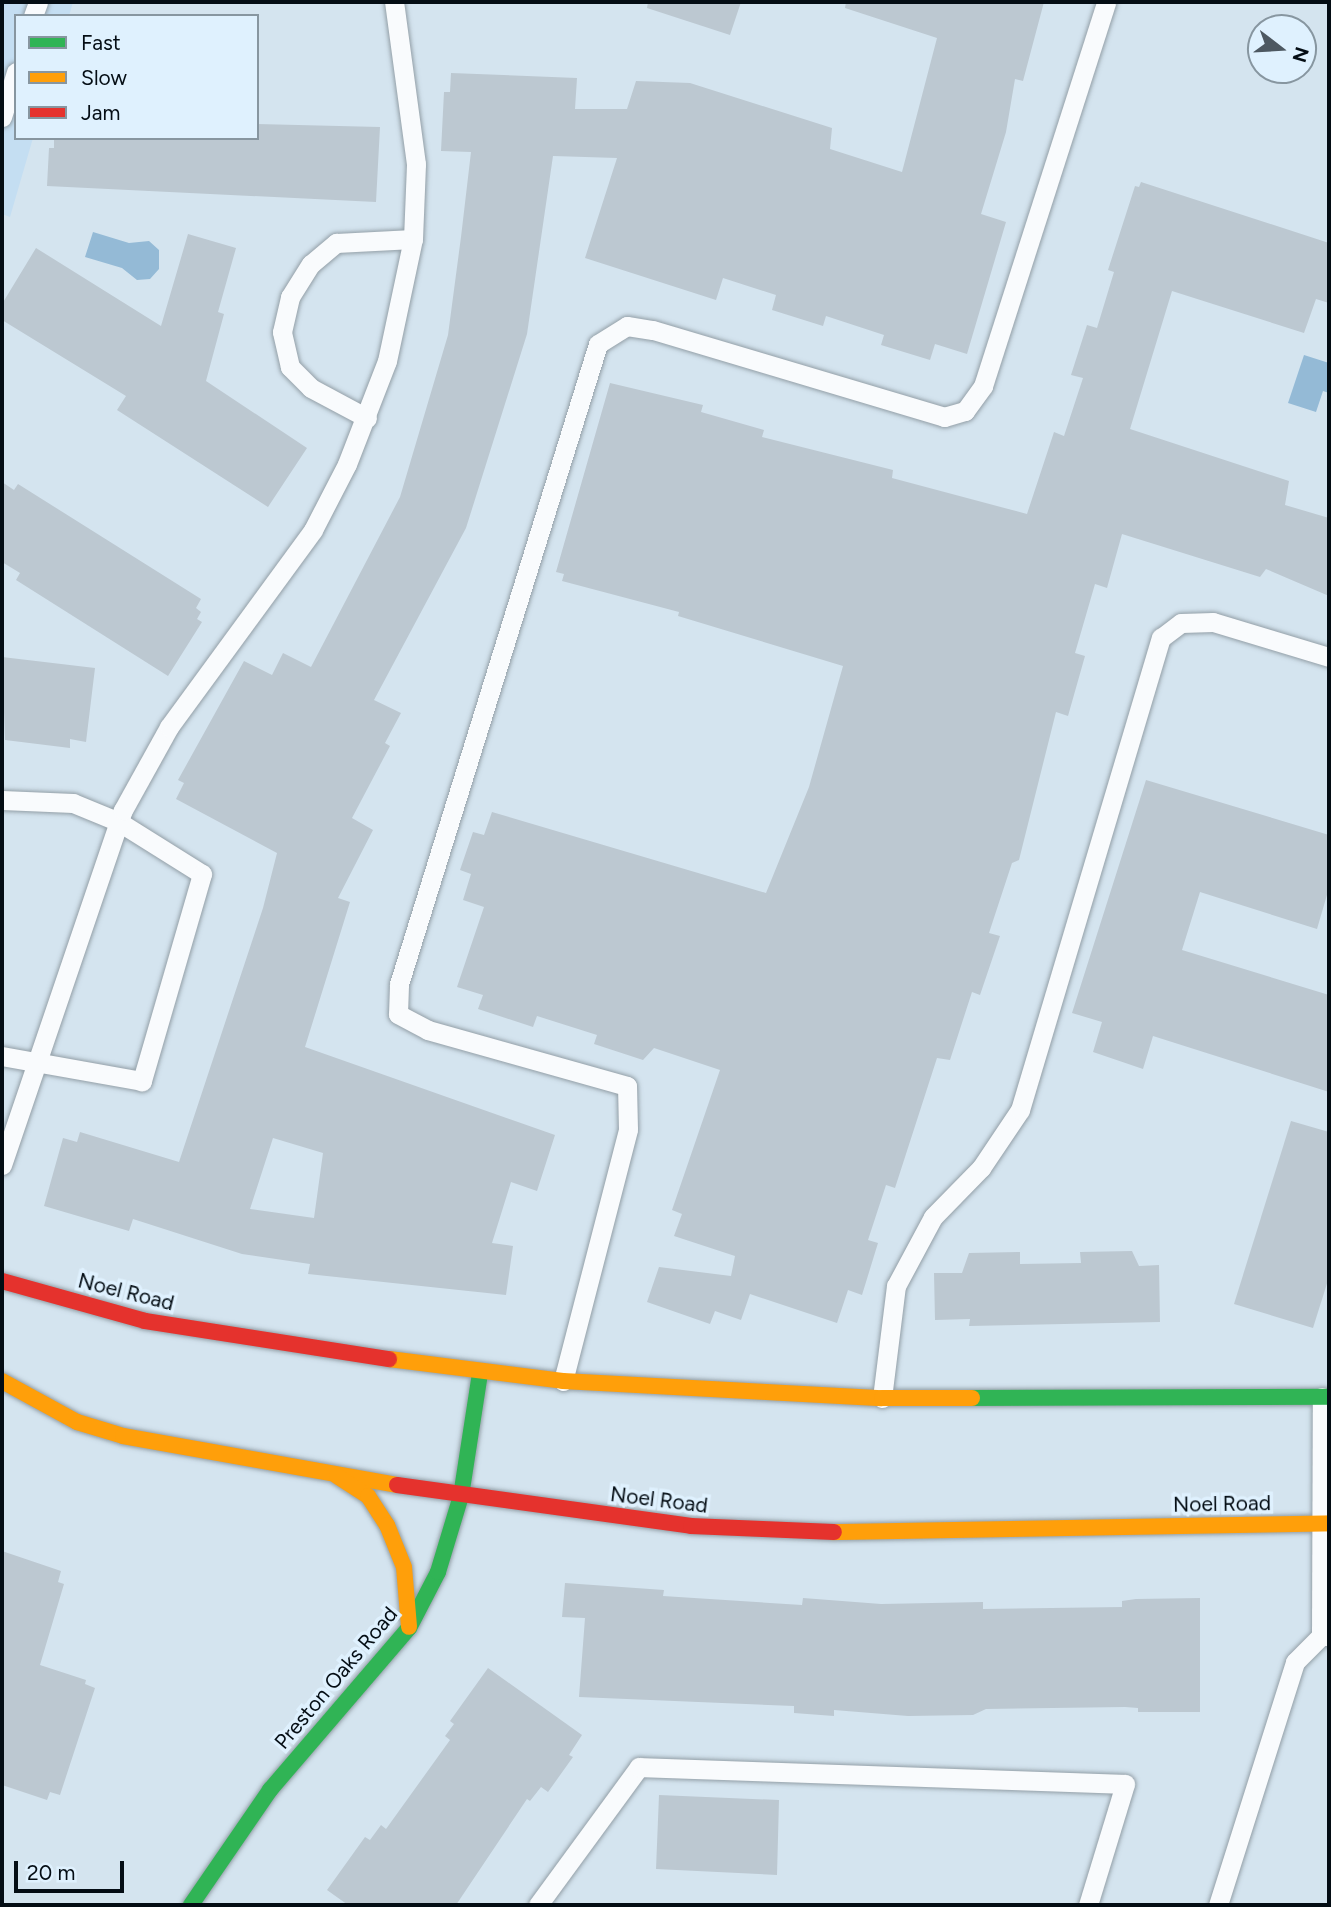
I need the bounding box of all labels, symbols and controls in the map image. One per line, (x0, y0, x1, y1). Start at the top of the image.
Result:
legend (14, 14, 259, 140)
north arrow (1247, 14, 1317, 84)
text: Fast (81, 30, 121, 55)
text: N (1288, 44, 1314, 65)
text: Slow (81, 65, 127, 90)
text: Jam (81, 100, 120, 125)
street label: Noel Road (75, 1268, 177, 1316)
street label: Noel Road (609, 1482, 709, 1518)
street label: Noel Road (1173, 1491, 1271, 1517)
street label: Preston Oaks Road (269, 1602, 403, 1754)
scale bar (18, 1848, 128, 1892)
text: 20 m (27, 1860, 75, 1885)

